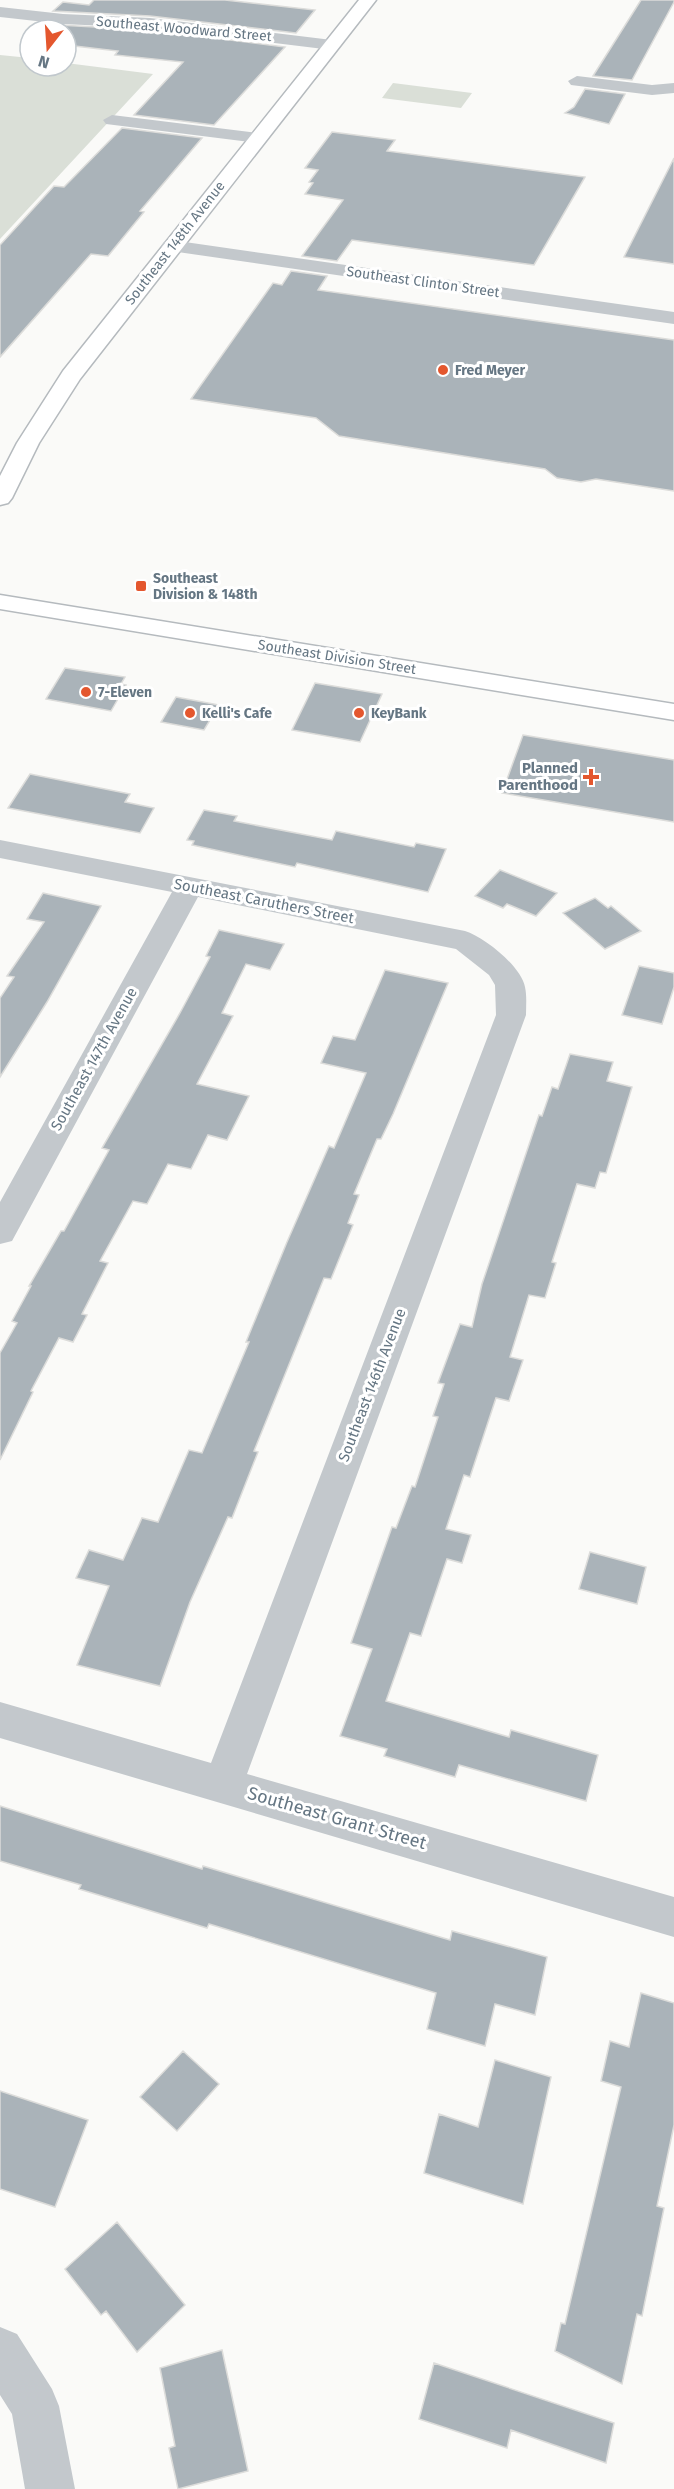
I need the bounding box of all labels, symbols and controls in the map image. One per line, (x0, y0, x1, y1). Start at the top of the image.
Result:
street label: Southeast Woodward Street (96, 13, 273, 45)
north arrow (18, 18, 78, 78)
text: N (36, 51, 52, 73)
street label: Southeast 148th Avenue (121, 178, 229, 308)
street label: Southeast Clinton Street (345, 263, 502, 301)
place label: Fred Meyer (455, 362, 525, 379)
marker: Fred Meyer (436, 363, 450, 377)
place label: Southeast Division & 148th (153, 570, 257, 603)
marker: Southeast Division & 148th (134, 579, 148, 593)
street label: Southeast Division Street (257, 636, 418, 678)
place label: 7-Eleven (98, 684, 152, 701)
marker: 7-Eleven (79, 685, 93, 699)
place label: Kelli's Cafe (202, 705, 272, 722)
place label: KeyBank (371, 705, 427, 722)
marker: Kelli's Cafe (183, 706, 197, 720)
marker: KeyBank (352, 706, 366, 720)
place label: Planned Parenthood (498, 759, 578, 794)
marker: Planned Parenthood (582, 768, 600, 786)
street label: Southeast Caruthers Street (173, 875, 356, 927)
street label: Southeast 147th Avenue (47, 984, 141, 1134)
street label: Southeast 146th Avenue (334, 1306, 410, 1464)
street label: Southeast Grant Street (245, 1782, 429, 1854)

